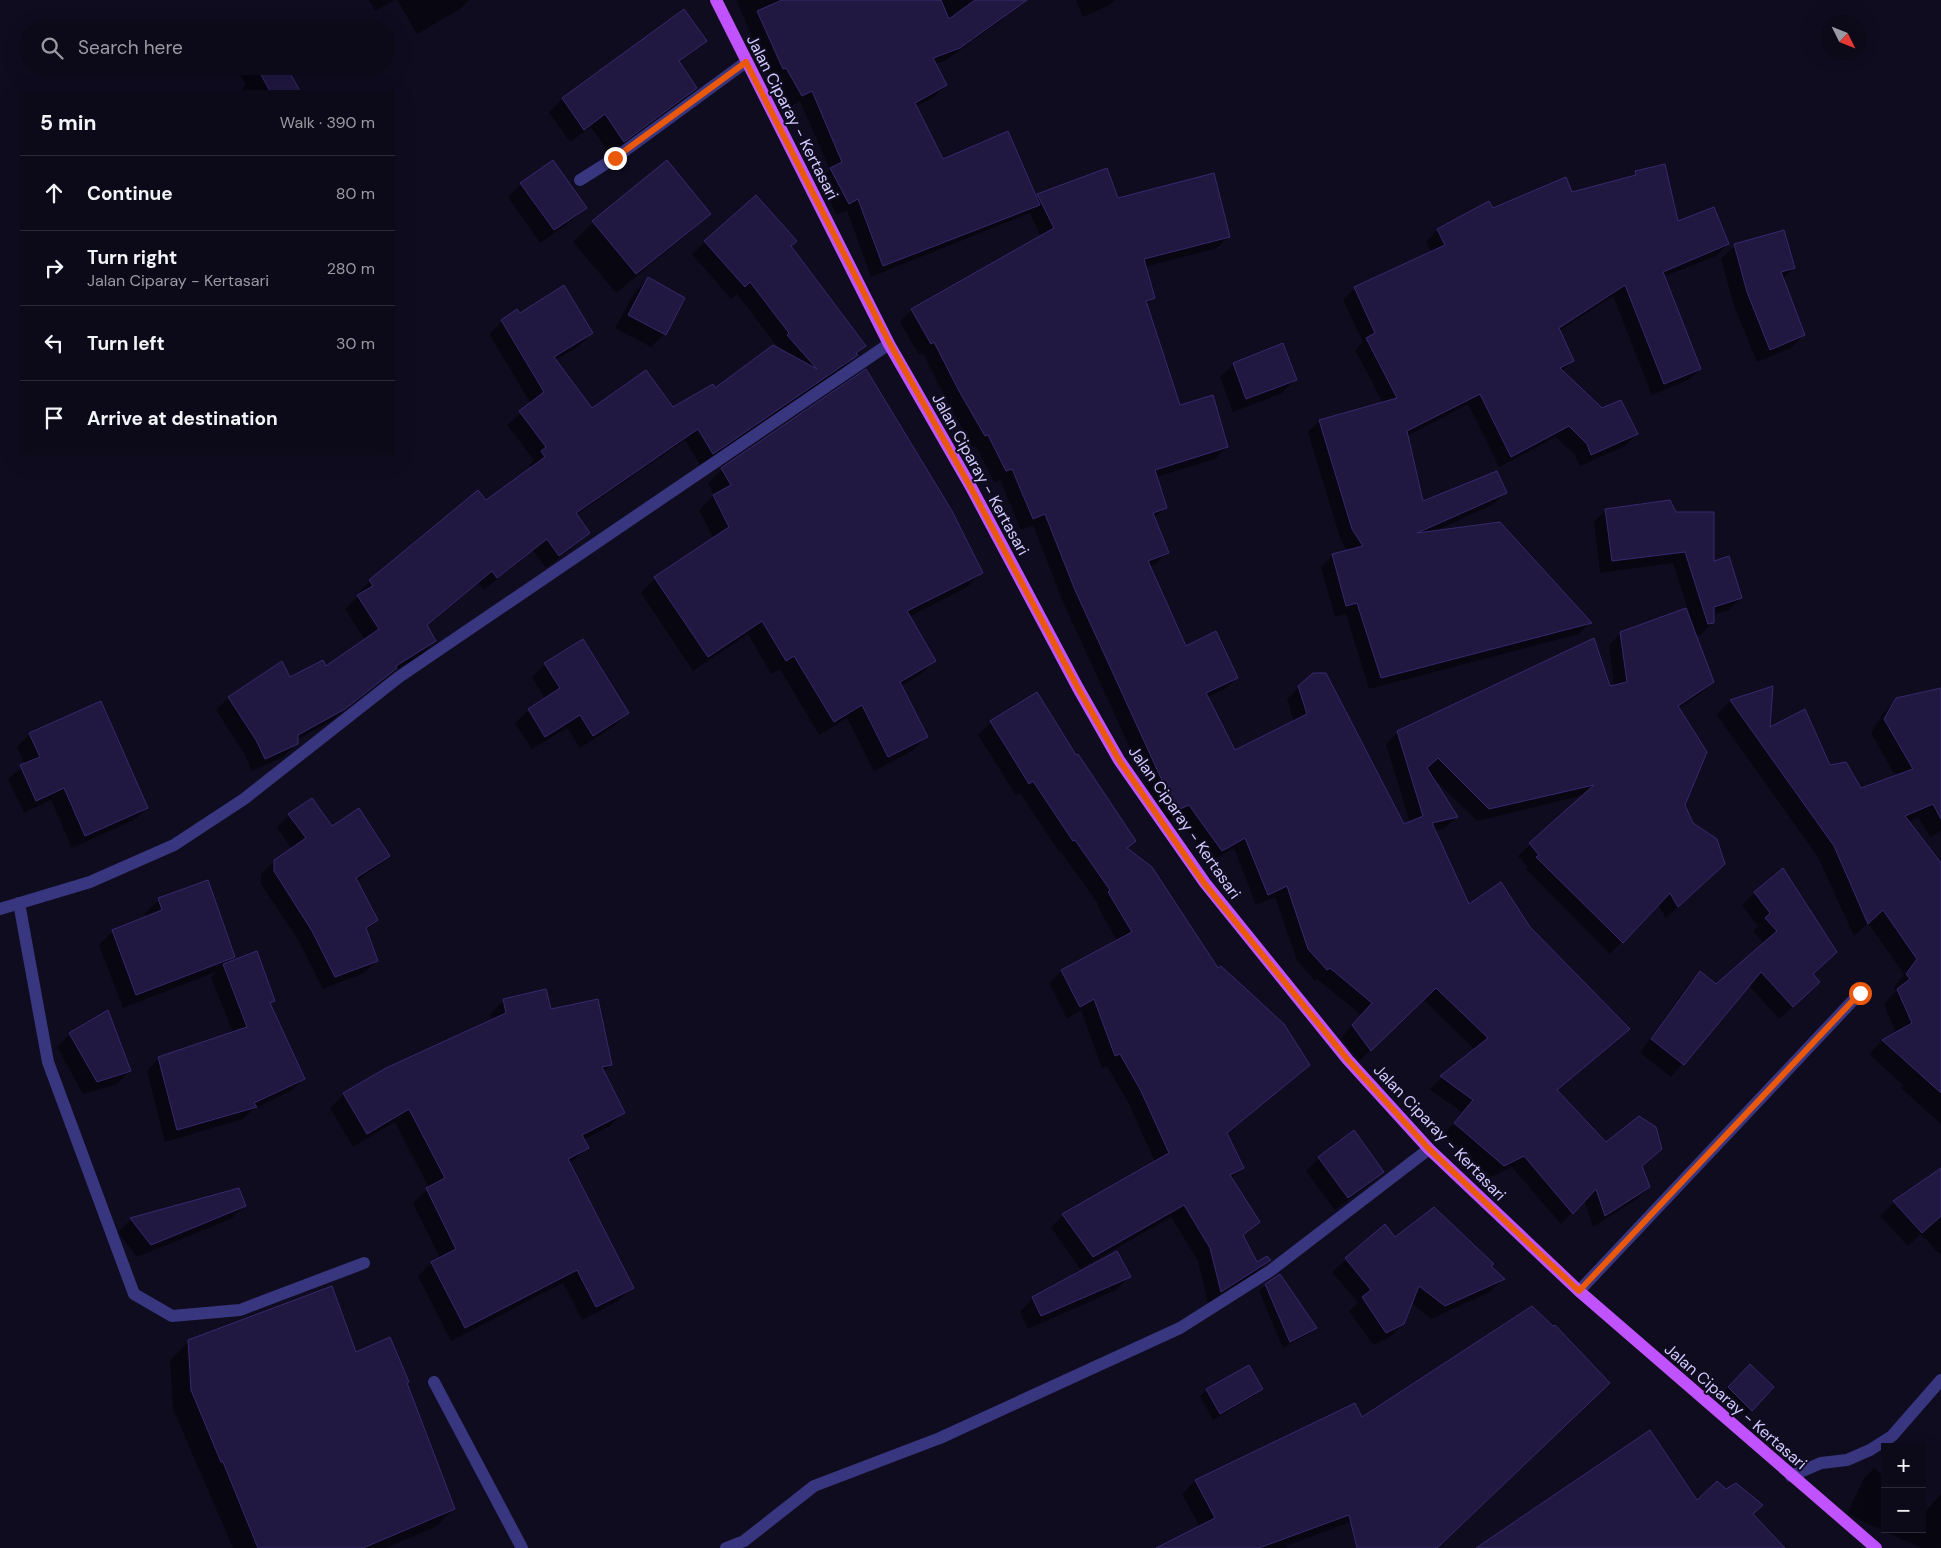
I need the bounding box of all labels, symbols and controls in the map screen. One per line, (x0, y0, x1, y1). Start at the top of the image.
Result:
north arrow (1821, 15, 1866, 60)
search box (20, 20, 395, 75)
street label: Jalan Ciparay - Kertasari (742, 31, 843, 203)
icon: search (38, 34, 66, 62)
text: Search here (78, 35, 183, 60)
text: 5 min (40, 109, 96, 137)
text: Walk · 390 m (280, 112, 375, 133)
route end (604, 147, 627, 170)
icon: ahead (40, 179, 68, 207)
text: Continue (87, 181, 173, 206)
text: 80 m (336, 183, 375, 204)
text: Turn right (87, 245, 177, 270)
icon: right (40, 254, 68, 282)
text: 280 m (327, 258, 375, 279)
text: Jalan Ciparay - Kertasari (87, 270, 269, 291)
icon: left (40, 329, 68, 357)
text: Turn left (87, 331, 165, 356)
text: 30 m (336, 333, 375, 354)
street label: Jalan Ciparay - Kertasari (927, 389, 1034, 559)
icon: arrive (40, 404, 68, 432)
text: Arrive at destination (87, 406, 278, 431)
street label: Jalan Ciparay - Kertasari (1124, 742, 1245, 903)
route start (1849, 982, 1872, 1005)
street label: Jalan Ciparay - Kertasari (1369, 1060, 1510, 1205)
street label: Jalan Ciparay - Kertasari (1660, 1339, 1811, 1474)
map controls (1881, 1443, 1926, 1533)
button: + (1881, 1443, 1926, 1488)
button: − (1881, 1488, 1926, 1533)

